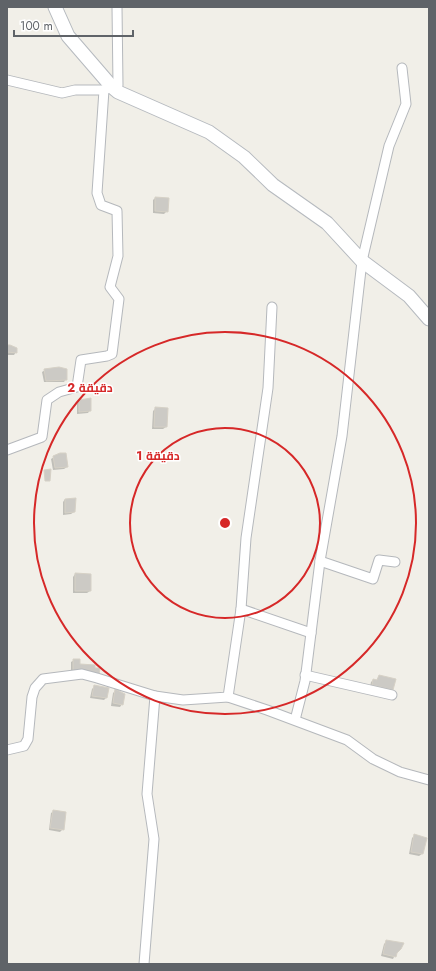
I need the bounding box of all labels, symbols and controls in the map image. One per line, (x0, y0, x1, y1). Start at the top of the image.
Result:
scale bar (14, 12, 133, 38)
text: 100 m (20, 17, 53, 35)
text: 2 دقيقة (67, 379, 113, 397)
text: 1 دقيقة (136, 447, 180, 465)
centre of rings (218, 516, 232, 530)

